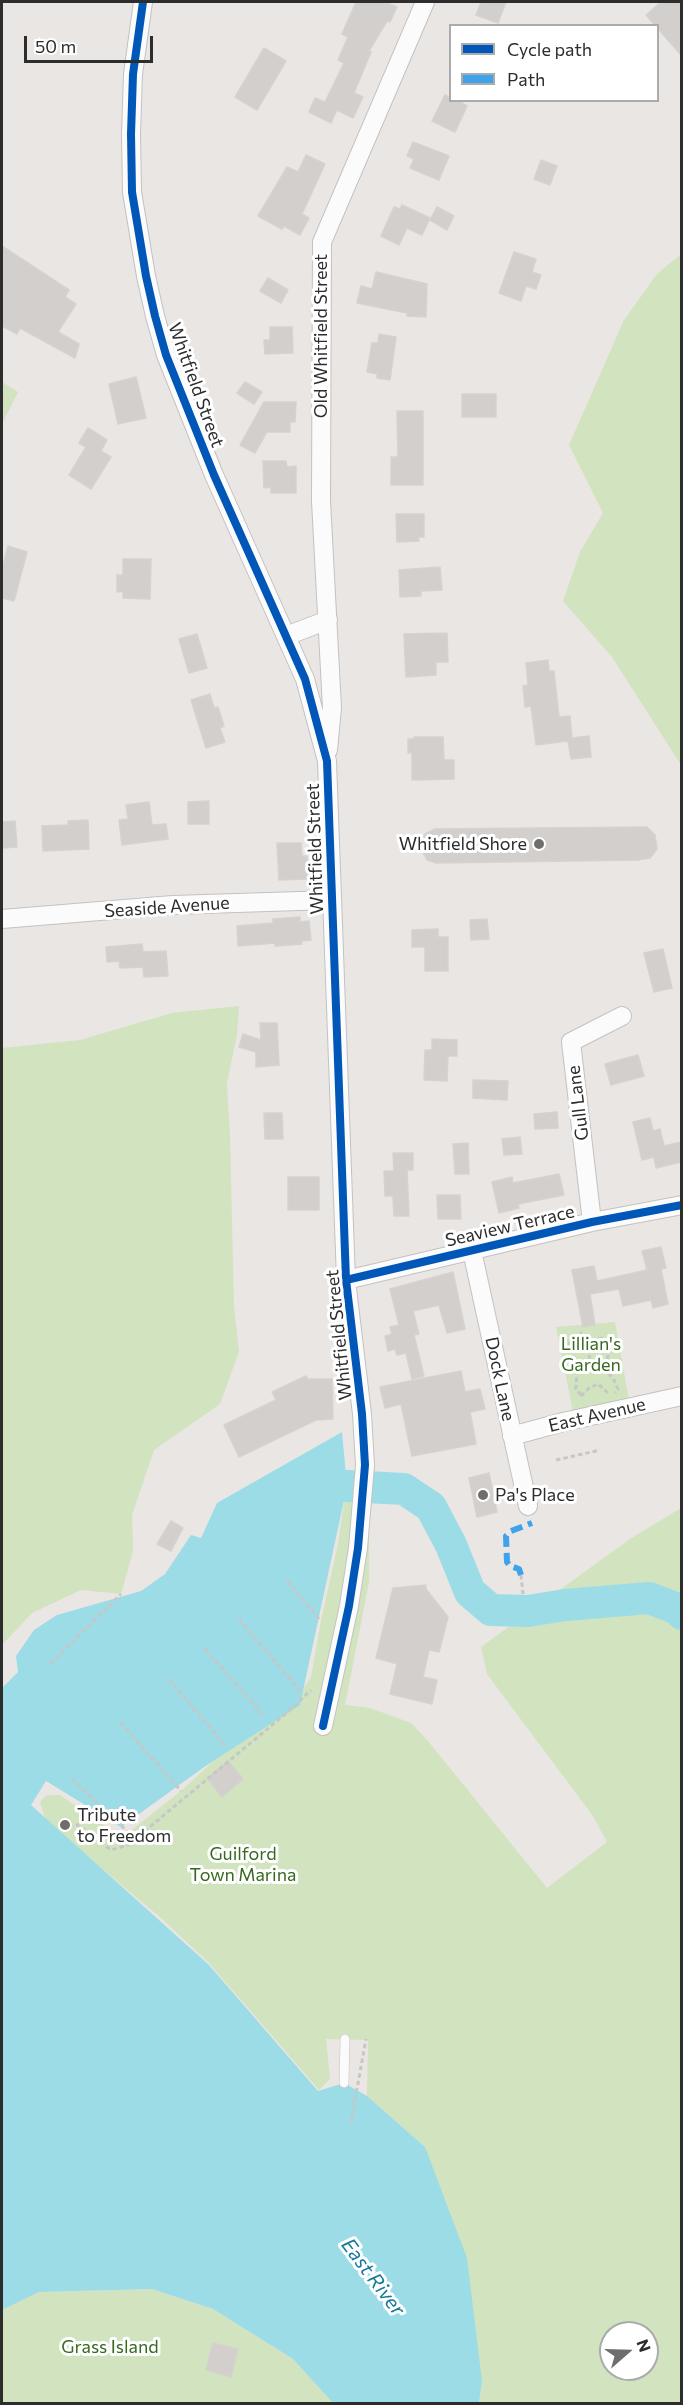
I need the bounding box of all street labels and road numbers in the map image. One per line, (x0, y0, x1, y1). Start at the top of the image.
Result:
street label: Old Whitfield Street (310, 254, 332, 418)
street label: Whitfield Street (163, 320, 229, 450)
street label: Whitfield Street (302, 783, 328, 915)
street label: Seaside Avenue (104, 892, 230, 922)
street label: Gull Lane (563, 1064, 593, 1142)
street label: Seaview Terrace (443, 1201, 577, 1251)
street label: Whitfield Street (321, 1269, 357, 1401)
street label: Dock Lane (481, 1335, 519, 1423)
street label: East Avenue (546, 1393, 648, 1437)

